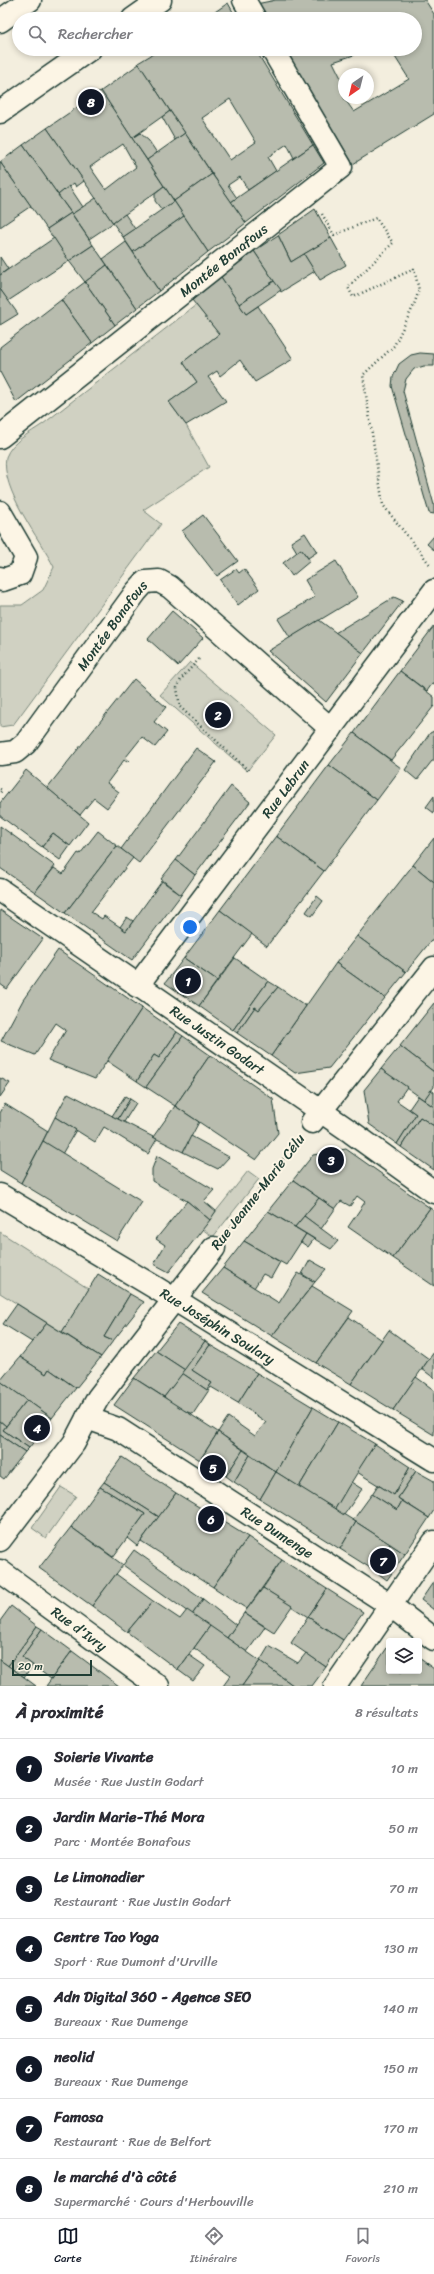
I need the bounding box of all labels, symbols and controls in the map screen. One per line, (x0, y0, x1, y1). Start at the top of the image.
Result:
search box (12, 12, 422, 56)
text: Rechercher (58, 21, 133, 47)
icon: search (26, 23, 48, 45)
north arrow (338, 68, 374, 104)
pin: 8 (78, 87, 104, 117)
street label: Montée Bonafous (173, 216, 274, 303)
street label: Montée Bonafous (70, 574, 154, 676)
pin: 2 (205, 700, 231, 730)
street label: Rue Lebrun (255, 753, 316, 824)
your location (180, 917, 200, 937)
pin: 1 (175, 966, 201, 996)
street label: Rue Justin Godart (165, 998, 271, 1082)
street label: Rue Jeanne-Marie Célu (204, 1128, 312, 1256)
pin: 3 (318, 1145, 344, 1175)
street label: Rue Joséphin Soulary (155, 1281, 281, 1372)
pin: 4 (24, 1413, 50, 1443)
pin: 5 (200, 1453, 226, 1483)
street label: Rue Dumenge (236, 1499, 319, 1565)
pin: 6 (198, 1504, 224, 1534)
pin: 7 (370, 1546, 396, 1576)
street label: Rue d'Ivry (46, 1600, 113, 1658)
map controls (386, 1638, 422, 1674)
button: layers (386, 1638, 422, 1674)
text: 20 m (18, 1657, 43, 1676)
scale bar (12, 1658, 92, 1677)
text: À proximité (16, 1697, 103, 1727)
text: 8 résultats (355, 1701, 418, 1724)
text: Soierie Vivante (54, 1744, 153, 1770)
text: 1 (26, 1757, 32, 1780)
text: 10 m (391, 1757, 418, 1780)
text: Musée · Rue Justin Godart (54, 1770, 204, 1793)
text: Jardin Marie-Thé Mora (54, 1804, 204, 1830)
text: 2 (25, 1817, 33, 1840)
text: 50 m (388, 1817, 418, 1840)
text: Parc · Montée Bonafous (54, 1830, 191, 1853)
text: Le Limonadier (54, 1864, 144, 1890)
text: 3 (25, 1877, 33, 1900)
text: 70 m (389, 1877, 418, 1900)
text: Restaurant · Rue Justin Godart (54, 1890, 231, 1913)
text: Centre Tao Yoga (54, 1924, 159, 1950)
text: 4 (25, 1937, 33, 1960)
text: 130 m (384, 1937, 418, 1960)
text: Sport · Rue Dumont d'Urville (54, 1950, 218, 1973)
text: Adn Digital 360 - Agence SEO (54, 1984, 252, 2010)
text: 5 (25, 1997, 33, 2020)
text: 140 m (383, 1997, 418, 2020)
text: Bureaux · Rue Dumenge (54, 2010, 188, 2033)
text: neolid (54, 2044, 94, 2070)
text: 6 (25, 2057, 33, 2080)
text: 150 m (383, 2057, 418, 2080)
text: Bureaux · Rue Dumenge (54, 2070, 188, 2093)
text: Famosa (54, 2104, 103, 2130)
text: 7 (25, 2117, 33, 2140)
text: 170 m (383, 2117, 418, 2140)
text: Restaurant · Rue de Belfort (54, 2130, 212, 2153)
text: le marché d'à côté (54, 2164, 176, 2190)
text: 8 (25, 2177, 33, 2200)
text: 210 m (383, 2177, 418, 2200)
text: Supermarché · Cours d'Herbouville (54, 2190, 254, 2213)
tab: Carte (54, 2225, 82, 2268)
tab: Itinéraire (190, 2225, 237, 2268)
tab: Favoris (345, 2225, 380, 2268)

